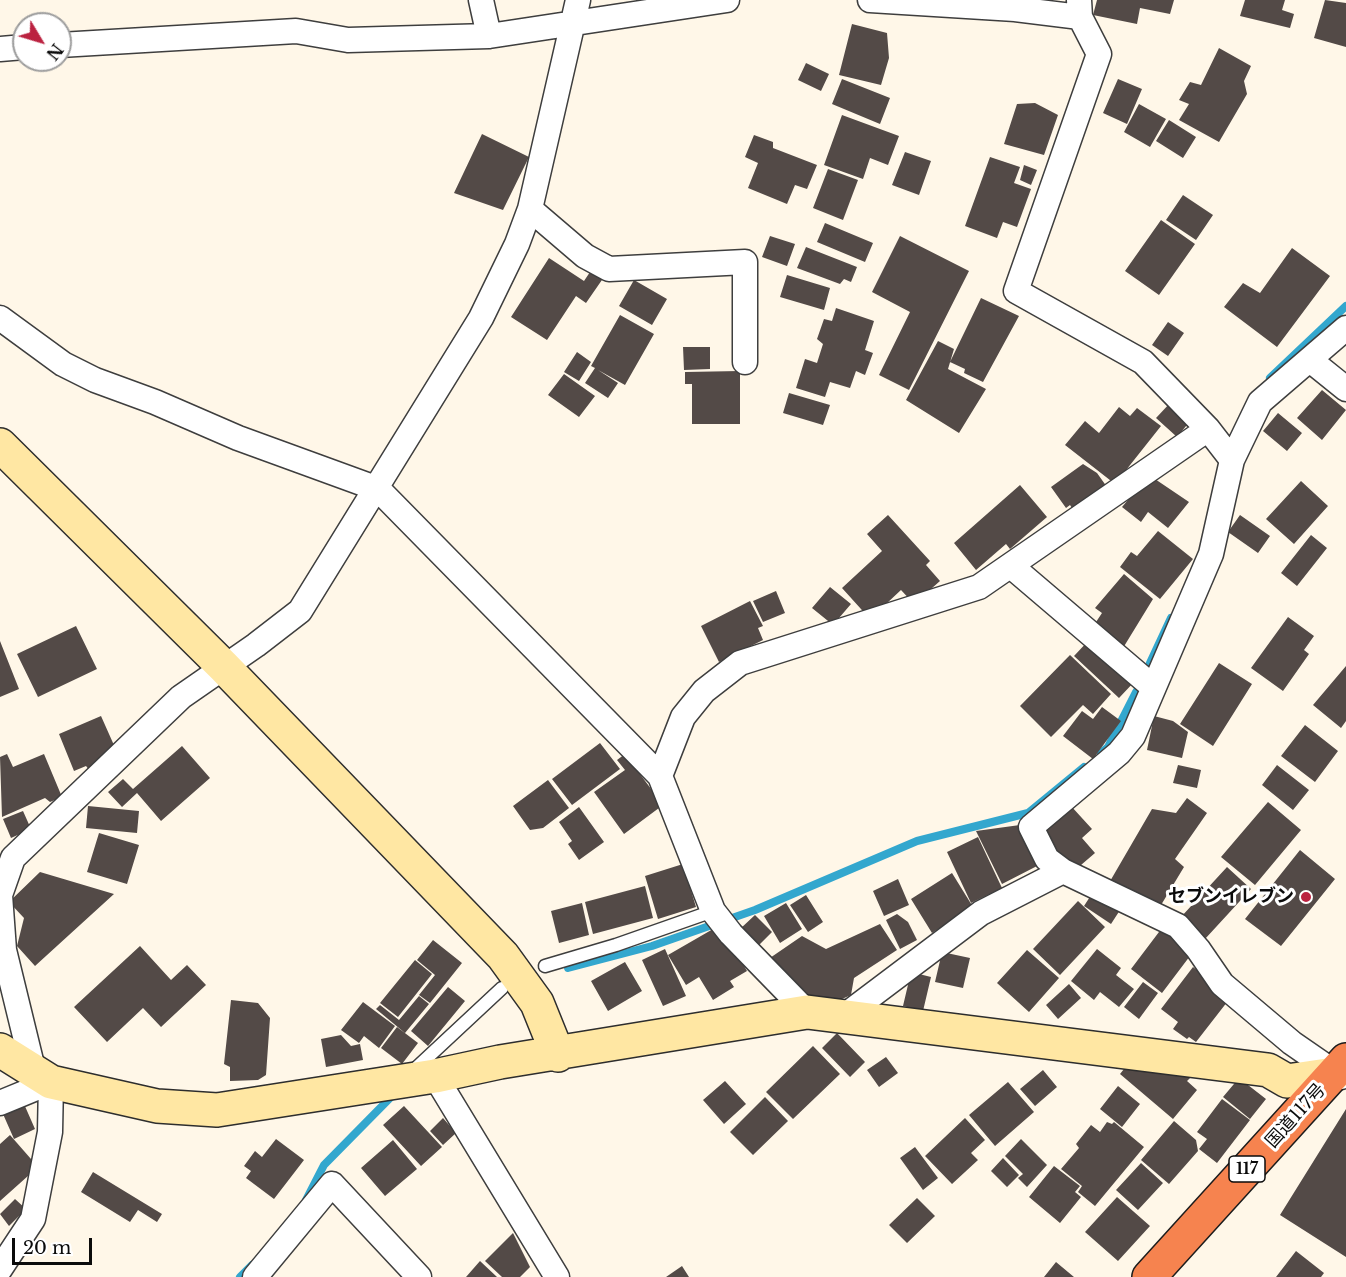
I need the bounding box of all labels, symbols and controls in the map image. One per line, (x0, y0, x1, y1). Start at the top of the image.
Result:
north arrow (12, 12, 72, 72)
text: N (42, 40, 67, 64)
place label: セブンイレブン (1168, 886, 1294, 908)
marker: セブンイレブン (1299, 890, 1313, 904)
street label: 国道117号 (1262, 1079, 1330, 1153)
road number: 117 (1229, 1156, 1265, 1182)
scale bar (15, 1226, 94, 1264)
text: 20 m (23, 1237, 71, 1259)

